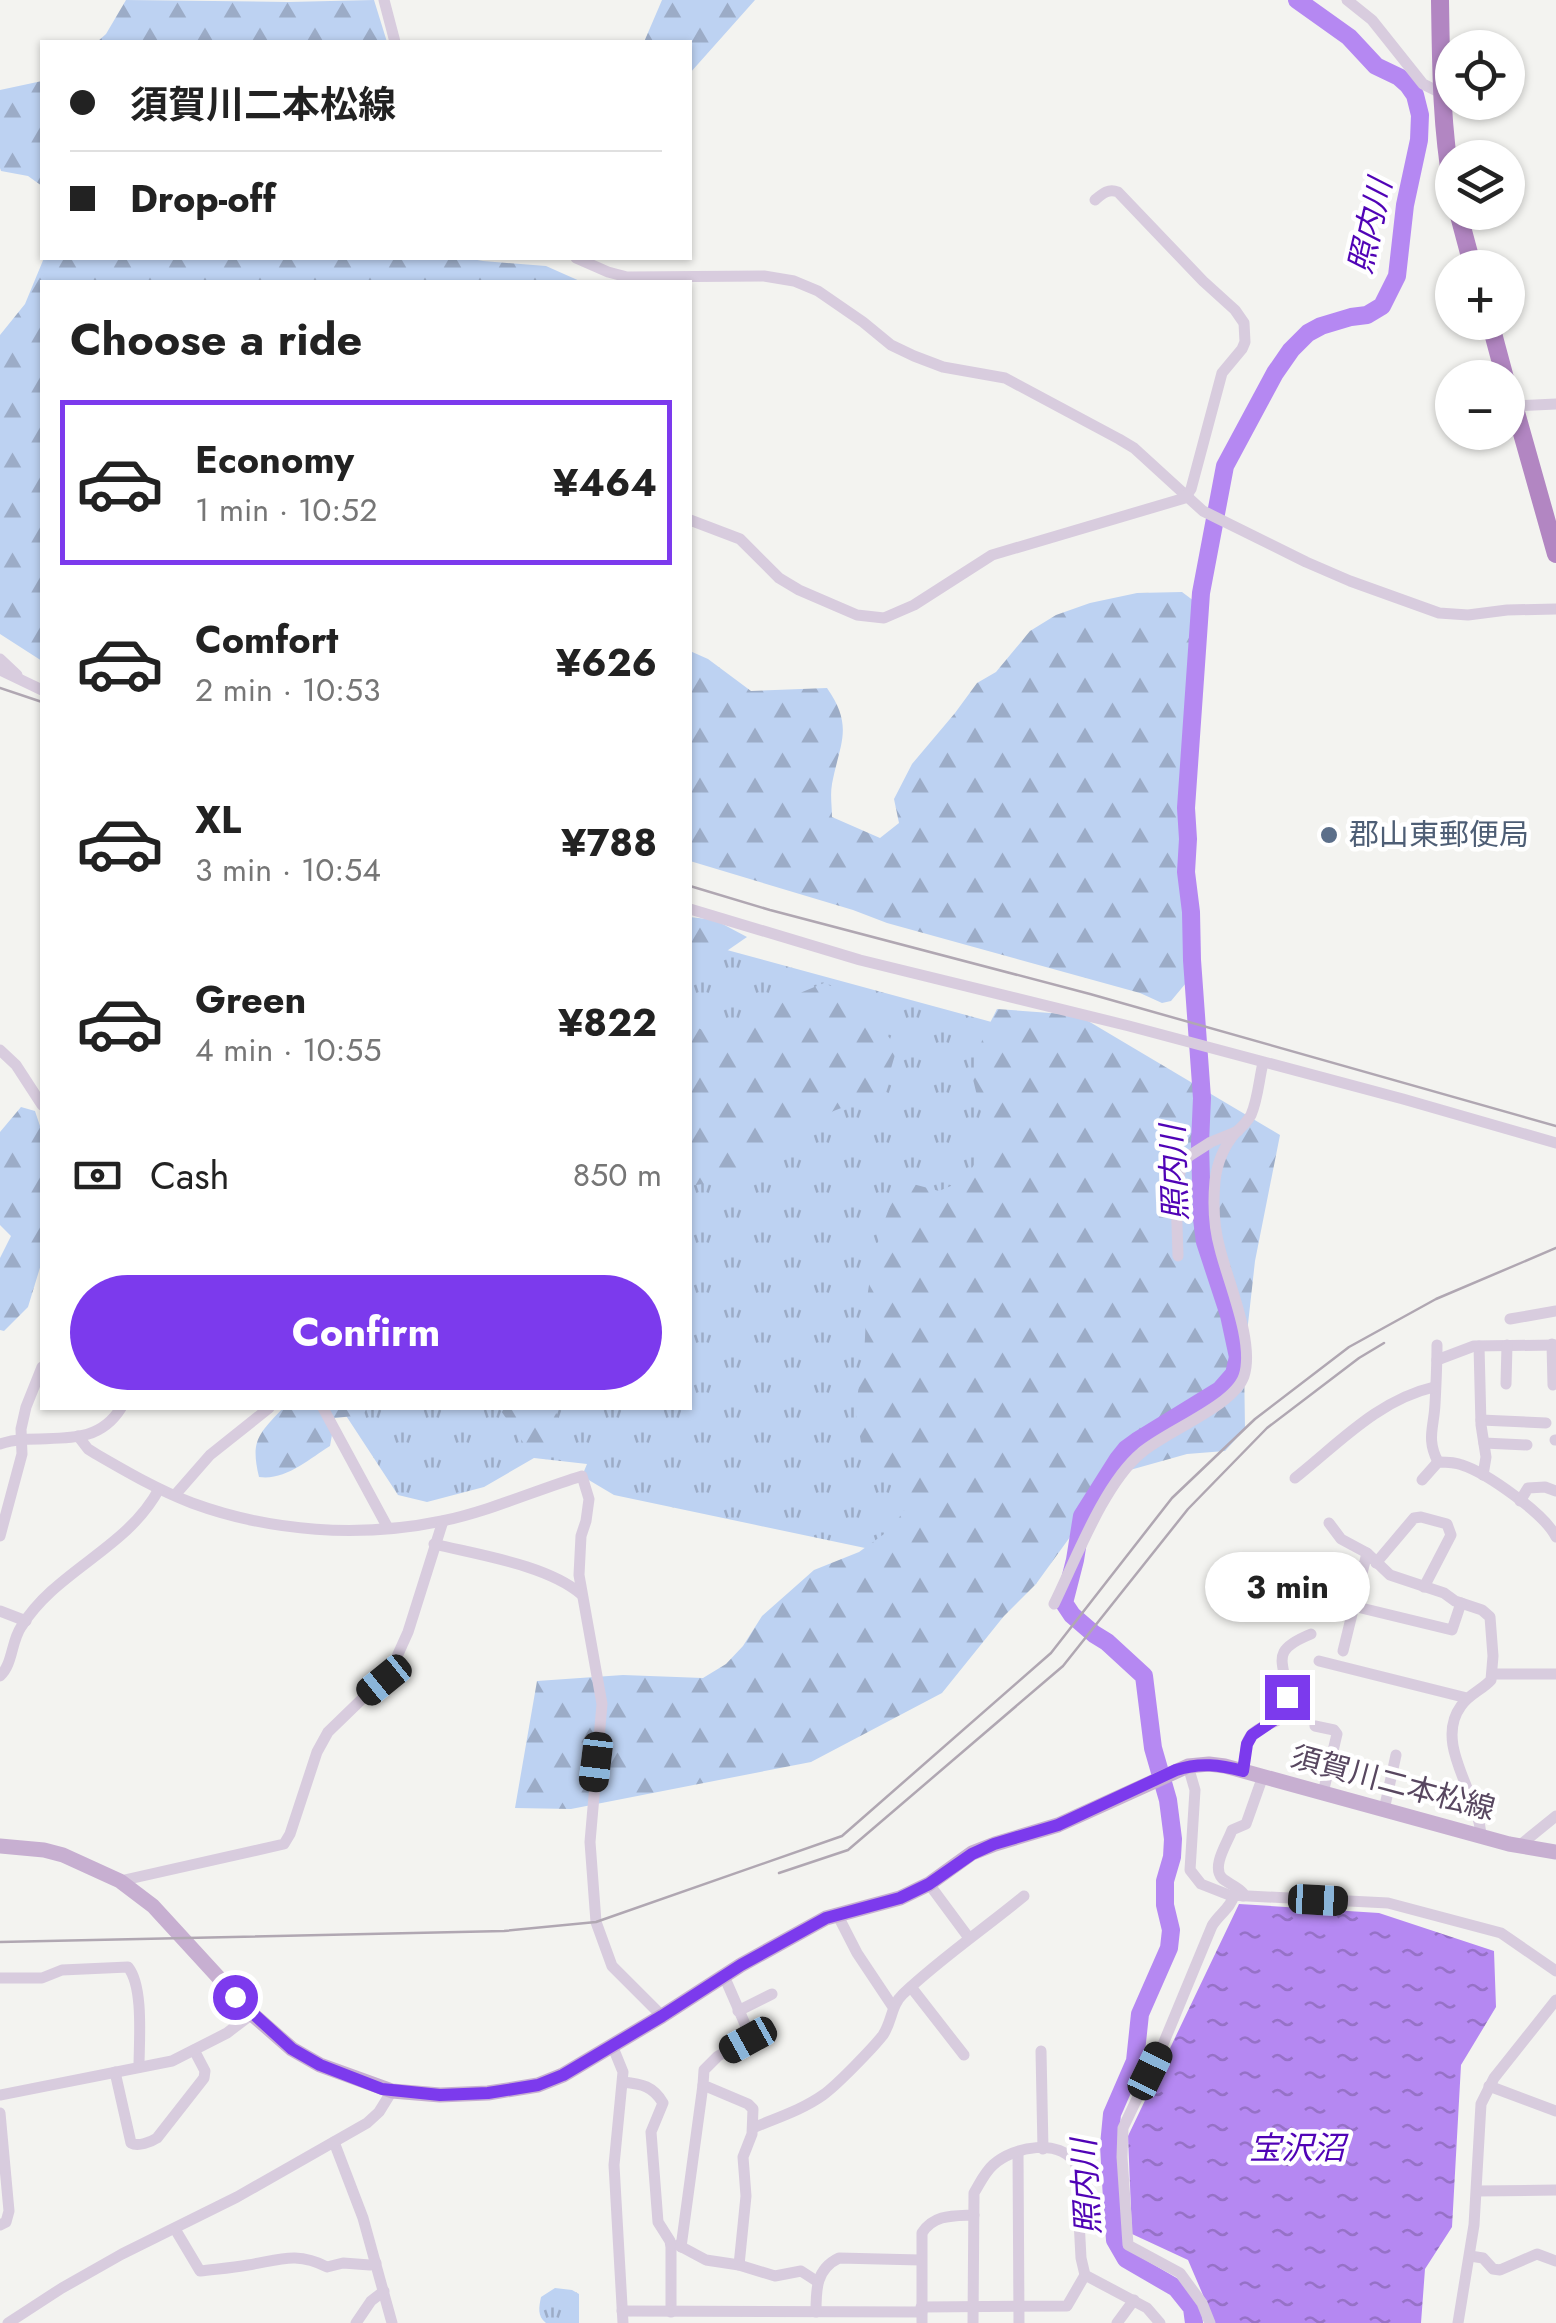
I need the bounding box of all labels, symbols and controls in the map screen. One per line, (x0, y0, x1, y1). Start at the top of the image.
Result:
map controls (1435, 30, 1525, 450)
button: locate (1435, 30, 1525, 120)
text: 須賀川二本松線 (130, 77, 396, 132)
button: layers (1435, 140, 1525, 230)
text: Drop-off (130, 171, 276, 226)
water label: 照内川 (1337, 171, 1404, 278)
button: + (1435, 250, 1525, 340)
text: Choose a ride (70, 307, 362, 372)
button: − (1435, 360, 1525, 450)
text: Economy (195, 432, 354, 487)
icon: car (75, 438, 165, 528)
text: ¥464 (553, 455, 657, 510)
text: 1 min · 10:52 (195, 487, 377, 533)
text: Comfort (195, 612, 338, 667)
icon: car (75, 618, 165, 708)
text: ¥626 (556, 635, 657, 690)
text: 2 min · 10:53 (195, 667, 380, 713)
text: XL (195, 792, 241, 847)
icon: car (75, 798, 165, 888)
place label: 郡山東郵便局 (1349, 813, 1529, 856)
text: ¥788 (561, 815, 657, 870)
marker: 郡山東郵便局 (1318, 824, 1340, 846)
text: 3 min · 10:54 (195, 847, 381, 893)
text: Green (195, 972, 306, 1027)
icon: car (75, 978, 165, 1068)
text: ¥822 (558, 995, 657, 1050)
text: 4 min · 10:55 (195, 1027, 381, 1073)
water label: 照内川 (1149, 1121, 1199, 1222)
icon: cash (70, 1148, 125, 1203)
text: Cash (150, 1148, 230, 1203)
text: 850 m (573, 1152, 662, 1198)
button: Confirm (70, 1275, 662, 1390)
callout: 3 min (1204, 1552, 1370, 1622)
text: 3 min (1246, 1564, 1329, 1610)
car (351, 1649, 417, 1711)
route end (1265, 1675, 1310, 1720)
car (577, 1730, 615, 1794)
street label: 須賀川二本松線 (1286, 1735, 1500, 1830)
car (1287, 1883, 1349, 1917)
route start (213, 1975, 258, 2020)
car (714, 2012, 782, 2068)
car (1123, 2037, 1177, 2105)
water label: 宝沢沼 (1249, 2125, 1349, 2171)
water label: 照内川 (1060, 2135, 1111, 2236)

